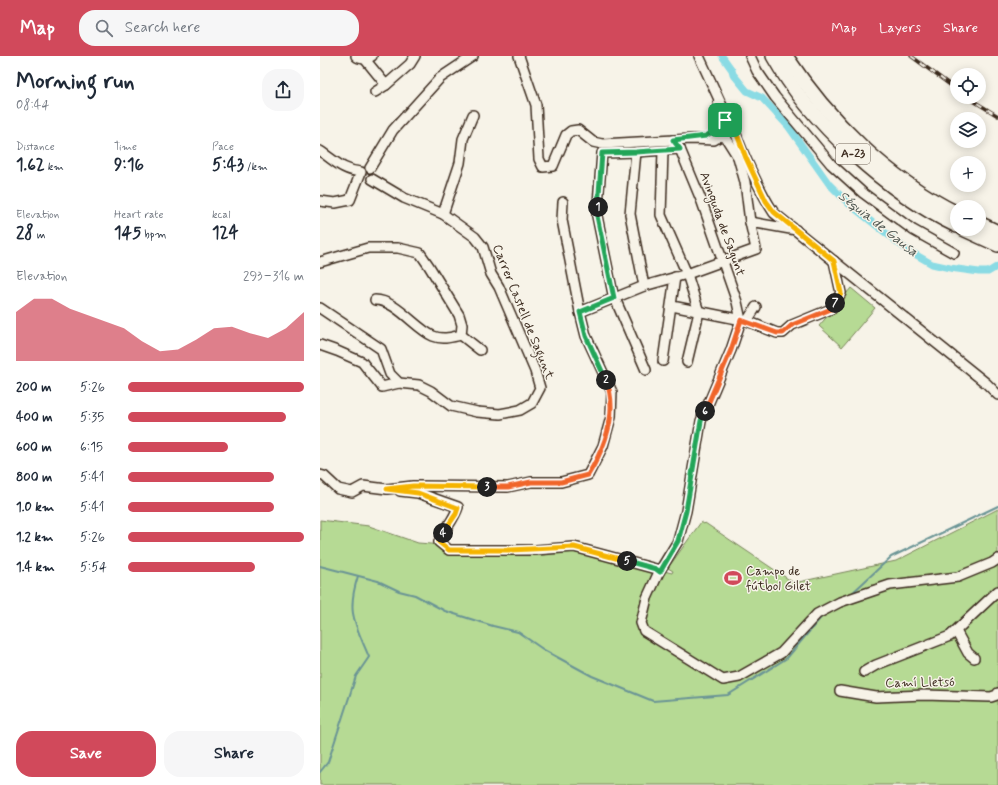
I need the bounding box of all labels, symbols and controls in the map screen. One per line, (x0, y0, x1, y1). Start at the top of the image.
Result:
search box (79, 10, 359, 46)
text: Map (20, 16, 55, 41)
icon: search (93, 17, 115, 39)
text: Search here (125, 18, 200, 38)
text: Map (831, 19, 857, 37)
text: Layers (879, 19, 921, 37)
text: Share (943, 19, 978, 37)
text: Morning run (16, 68, 135, 96)
map controls (950, 68, 986, 236)
button: locate (950, 68, 986, 104)
button: share (262, 69, 304, 111)
text: 08:44 (16, 97, 49, 114)
pin (708, 103, 742, 137)
icon: arrive (714, 109, 736, 131)
button: layers (950, 112, 986, 148)
text: Distance (16, 140, 55, 154)
text: Time (114, 140, 137, 154)
text: Pace (212, 140, 234, 154)
road number: A-23 (836, 144, 870, 164)
text: 1.62 (16, 154, 45, 176)
text: 9:16 (114, 154, 144, 176)
text: 5:43 (212, 154, 244, 176)
button: + (950, 156, 986, 192)
text: km (45, 160, 64, 174)
text: /km (244, 160, 268, 174)
street label: Avinguda de Sagunt (694, 170, 749, 279)
water label: Séquia de Gausa (834, 187, 922, 261)
pin: 1 (588, 197, 608, 217)
text: 1 (596, 200, 600, 214)
button: − (950, 200, 986, 236)
text: Elevation (16, 208, 59, 222)
text: Heart rate (114, 208, 163, 222)
text: kcal (212, 208, 230, 222)
text: 28 (16, 222, 34, 244)
text: 145 (114, 222, 141, 244)
text: 124 (212, 222, 239, 244)
text: m (34, 228, 45, 242)
text: bpm (141, 228, 167, 242)
street label: Carrer Castell de Sagunt (486, 242, 558, 383)
text: Elevation (16, 268, 67, 285)
text: 293–316 m (243, 268, 304, 285)
pin: 7 (825, 293, 845, 313)
text: 7 (832, 296, 838, 310)
pin: 2 (596, 370, 616, 390)
text: 2 (603, 373, 609, 387)
text: 200 m (16, 379, 51, 396)
text: 5:26 (80, 379, 105, 396)
pin: 6 (695, 401, 715, 421)
text: 6 (702, 404, 708, 418)
text: 400 m (16, 409, 53, 426)
text: 5:35 (80, 409, 104, 426)
text: 600 m (16, 439, 52, 456)
text: 6:15 (80, 439, 103, 456)
text: 800 m (16, 469, 52, 486)
text: 5:41 (80, 469, 104, 486)
pin: 3 (477, 477, 497, 497)
text: 3 (485, 480, 489, 494)
text: 1.0 km (16, 499, 54, 516)
text: 5:41 (80, 499, 104, 516)
pin: 4 (433, 523, 453, 543)
text: 4 (440, 526, 446, 540)
text: 1.2 km (16, 529, 53, 546)
text: 5:26 (80, 529, 105, 546)
pin: 5 (617, 551, 637, 571)
text: 5 (624, 554, 630, 568)
text: 1.4 km (16, 559, 55, 576)
text: 5:54 (80, 559, 107, 576)
place label: Campo de fútbol Gilet (746, 563, 811, 595)
sports icon: Campo de fútbol Gilet (723, 568, 743, 588)
street label: Camí Lletsó (885, 674, 955, 692)
button: Save (16, 731, 156, 777)
button: Share (164, 731, 304, 777)

